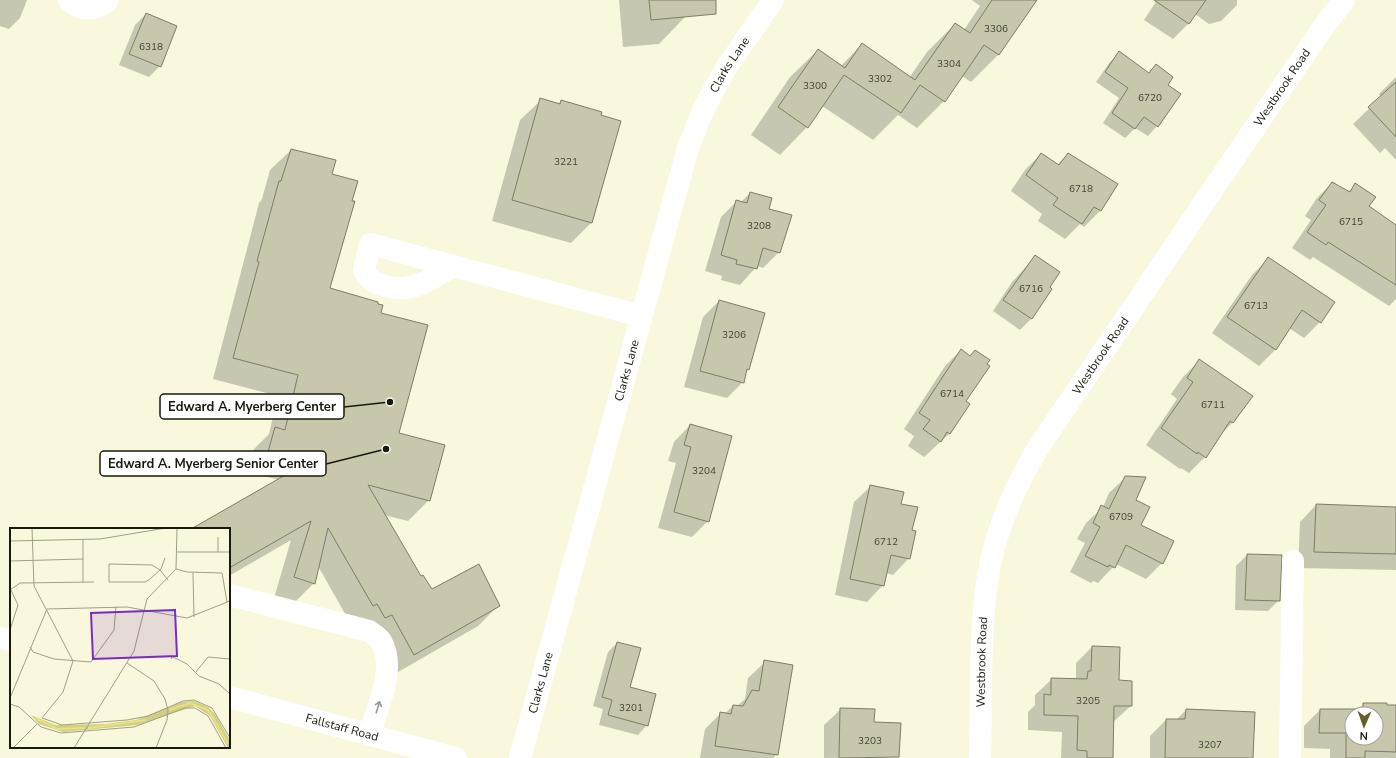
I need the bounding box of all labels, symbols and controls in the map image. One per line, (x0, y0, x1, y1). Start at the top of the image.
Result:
house number: 3306 (984, 22, 1008, 36)
street label: Clarks Lane (706, 34, 753, 96)
house number: 6318 (139, 40, 163, 54)
street label: Westbrook Road (1250, 45, 1314, 129)
house number: 3304 (937, 57, 961, 71)
house number: 3302 (868, 72, 892, 86)
house number: 3300 (803, 79, 827, 93)
house number: 6720 (1138, 91, 1162, 105)
house number: 3221 (554, 155, 578, 169)
house number: 6718 (1069, 182, 1093, 196)
house number: 6715 (1339, 215, 1363, 229)
house number: 3208 (747, 219, 771, 233)
house number: 6716 (1019, 282, 1043, 296)
house number: 6713 (1244, 299, 1268, 313)
street label: Westbrook Road (1068, 314, 1132, 398)
house number: 3206 (722, 328, 746, 342)
street label: Clarks Lane (611, 338, 643, 403)
house number: 6714 (940, 387, 964, 401)
callout: Edward A. Myerberg Center (160, 394, 344, 419)
text: Edward A. Myerberg Center (168, 398, 337, 416)
house number: 6711 (1201, 398, 1225, 412)
callout: Edward A. Myerberg Senior Center (100, 451, 326, 476)
text: Edward A. Myerberg Senior Center (108, 455, 319, 473)
house number: 3204 (692, 464, 716, 478)
house number: 6709 (1109, 510, 1133, 524)
inset map (10, 528, 230, 748)
house number: 6712 (874, 535, 898, 549)
street label: Westbrook Road (973, 616, 991, 707)
street label: Clarks Lane (525, 650, 557, 715)
house number: 3205 (1076, 694, 1100, 708)
one-way arrow (375, 701, 382, 714)
house number: 3201 (619, 701, 643, 715)
north arrow (1344, 706, 1384, 746)
street label: Fallstaff Road (304, 710, 380, 745)
text: N (1359, 728, 1368, 743)
house number: 3203 (858, 734, 882, 748)
house number: 3207 (1198, 738, 1222, 752)

